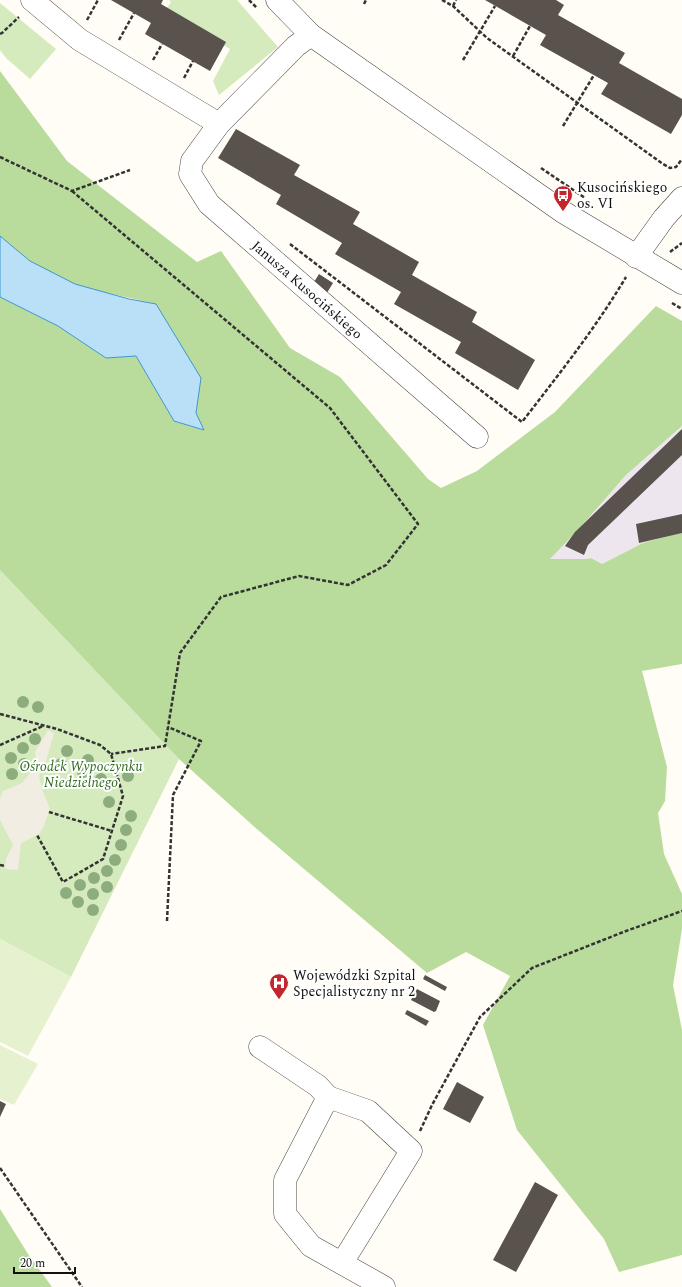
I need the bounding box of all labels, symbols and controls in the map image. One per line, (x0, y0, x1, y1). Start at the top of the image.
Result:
place label: Kusocińskiego os. VI (577, 177, 667, 214)
bus stop icon: Kusocińskiego os. VI (552, 184, 574, 212)
street label: Janusza Kusocińskiego (247, 236, 367, 344)
park label: Ośrodek Wypoczynku Niedzielnego (19, 756, 143, 793)
place label: Wojewódzki Szpital Specjalistyczny nr 2 (293, 965, 416, 1002)
hospital icon: Wojewódzki Szpital Specjalistyczny nr 2 (268, 972, 290, 1000)
scale bar (14, 1249, 75, 1275)
text: 20 m (20, 1254, 45, 1273)

